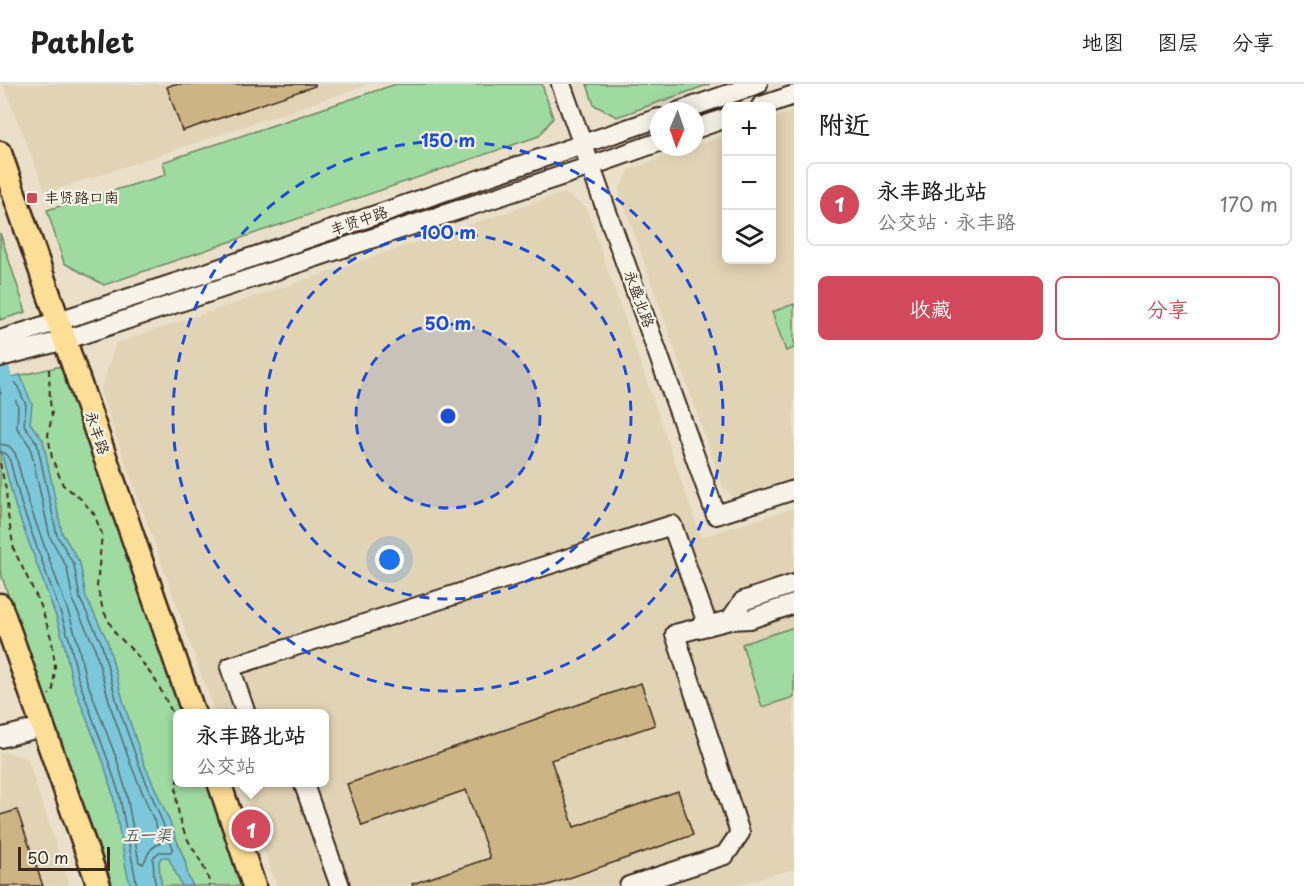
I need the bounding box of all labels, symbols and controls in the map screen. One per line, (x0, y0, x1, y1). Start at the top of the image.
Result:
text: Pathlet (30, 20, 134, 63)
text: 地图 (1082, 25, 1124, 57)
text: 图层 (1157, 25, 1199, 57)
text: 分享 (1232, 25, 1274, 57)
north arrow (650, 102, 704, 156)
map controls (722, 102, 776, 264)
button: + (722, 102, 776, 156)
text: 附近 (818, 104, 870, 143)
text: 150 m (421, 126, 475, 153)
button: − (722, 156, 776, 210)
text: 永丰路北站 (877, 173, 987, 206)
place label: 丰贤路口南 (44, 185, 119, 208)
text: 1 (835, 189, 844, 219)
text: 170 m (1220, 189, 1278, 219)
marker: 丰贤路口南 (25, 191, 39, 205)
street label: 丰贤中路 (326, 199, 391, 240)
text: 公交站 · 永丰路 (877, 206, 1016, 236)
button: layers (722, 210, 776, 264)
text: 100 m (420, 218, 476, 245)
street label: 永盛北路 (619, 266, 661, 331)
button: 收藏 (818, 276, 1043, 340)
button: 分享 (1055, 276, 1280, 340)
text: 50 m (425, 309, 471, 336)
centre of rings (438, 406, 458, 426)
street label: 永丰路 (80, 407, 117, 458)
your location (375, 545, 404, 574)
popup (173, 709, 329, 787)
text: 永丰路北站 (196, 717, 306, 750)
text: 公交站 (196, 750, 256, 780)
pin: 1 (232, 806, 270, 852)
water label: 五一渠 (123, 822, 173, 846)
scale bar (18, 844, 110, 872)
text: 50 m (27, 845, 68, 869)

